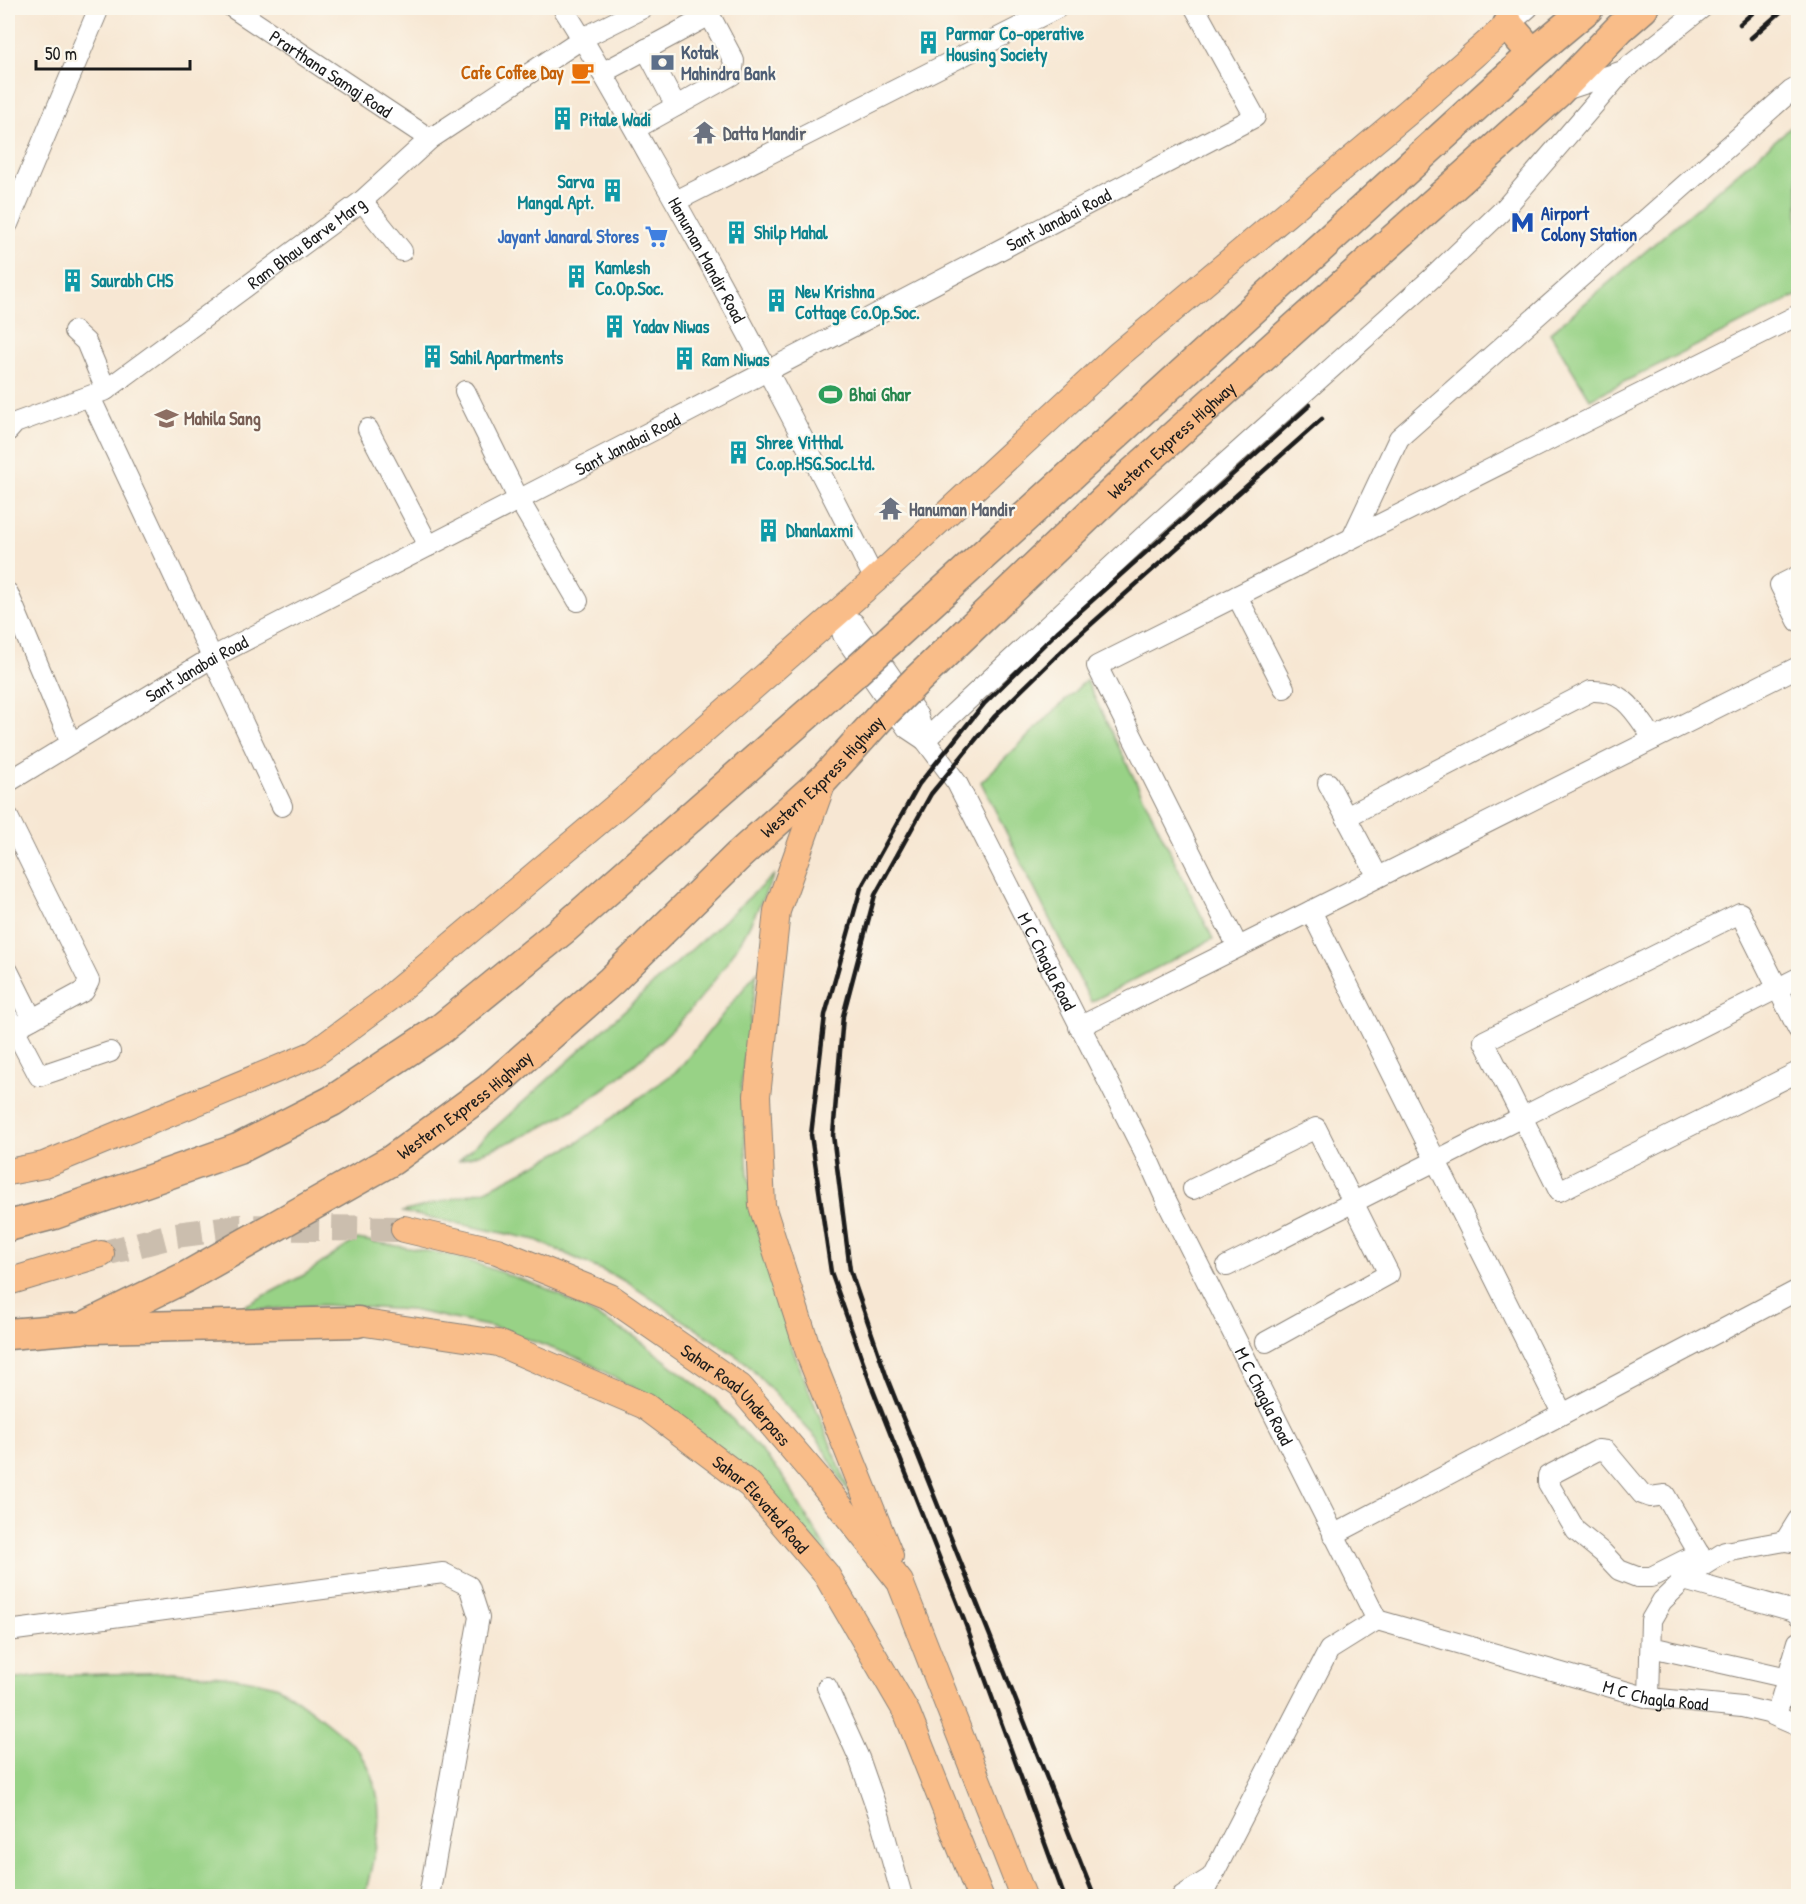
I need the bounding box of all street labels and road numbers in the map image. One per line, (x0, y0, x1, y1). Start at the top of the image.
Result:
street label: Prarthana Samaj Road (265, 24, 397, 123)
street label: Sant Janabai Road (1002, 182, 1115, 257)
street label: Ram Bhau Barve Marg (242, 190, 370, 294)
street label: Hanuman Mandir Road (663, 192, 752, 327)
street label: Western Express Highway (1101, 375, 1241, 504)
street label: Sant Janabai Road (570, 406, 684, 481)
street label: Sant Janabai Road (140, 629, 252, 708)
street label: Western Express Highway (754, 709, 889, 843)
street label: M C Chagla Road (1012, 908, 1083, 1015)
street label: Western Express Highway (392, 1044, 537, 1165)
street label: Sahar Road Underpass (676, 1337, 797, 1451)
street label: M C Chagla Road (1229, 1343, 1300, 1449)
street label: Sahar Elevated Road (708, 1449, 815, 1558)
street label: M C Chagla Road (1600, 1673, 1710, 1716)

